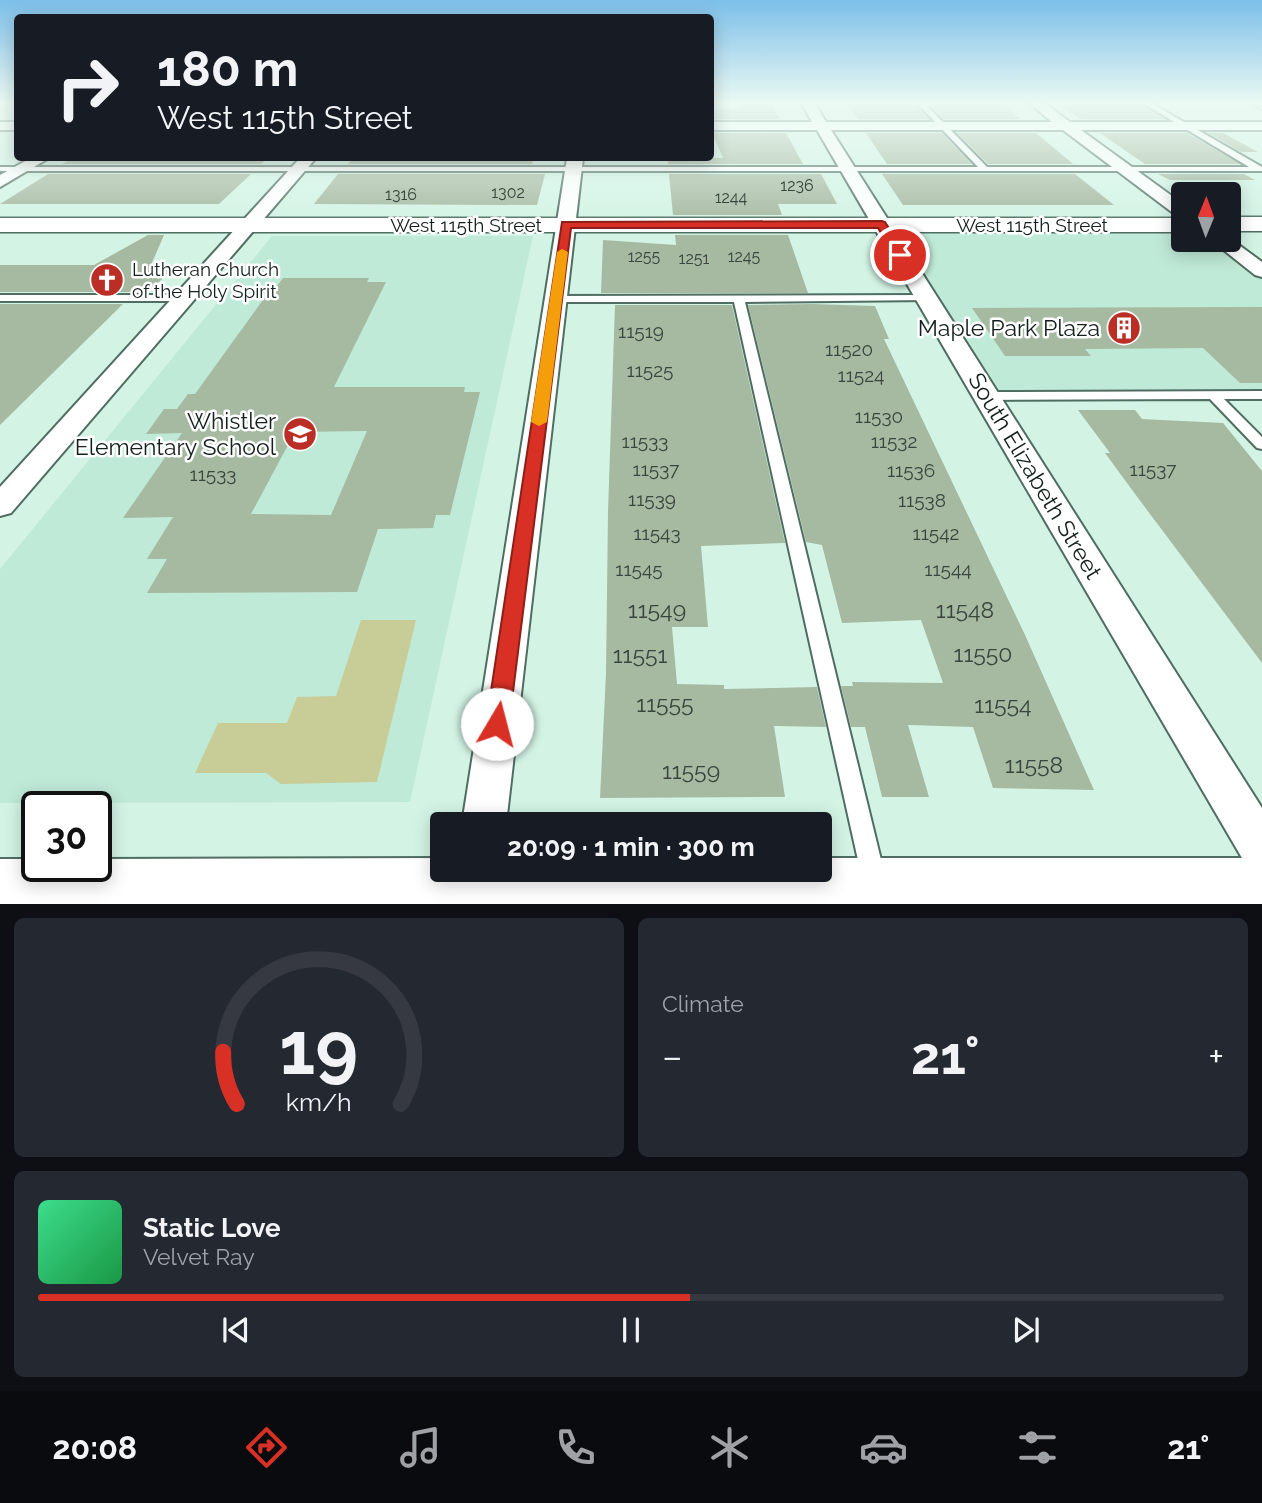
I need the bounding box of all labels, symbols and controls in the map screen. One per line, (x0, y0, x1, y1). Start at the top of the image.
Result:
text: 180 m (157, 40, 298, 97)
icon: right (42, 42, 133, 133)
text: West 115th Street (157, 99, 413, 136)
house number: 1236 (780, 176, 814, 195)
north arrow (1171, 182, 1241, 252)
map controls (1171, 182, 1241, 252)
house number: 1302 (491, 183, 525, 202)
house number: 1316 (385, 185, 417, 204)
house number: 1244 (715, 188, 748, 207)
street label: West 115th Street (390, 214, 542, 236)
street label: West 115th Street (956, 214, 1108, 236)
pin (870, 225, 930, 285)
icon: arrive (881, 236, 919, 274)
house number: 1255 (628, 247, 661, 266)
house number: 1245 (728, 247, 761, 266)
house number: 1251 (679, 249, 710, 268)
place label: Lutheran Church of the Holy Spirit (132, 258, 279, 302)
church icon: Lutheran Church of the Holy Spirit (88, 261, 126, 299)
building icon: Maple Park Plaza (1105, 309, 1143, 347)
place label: Maple Park Plaza (918, 314, 1100, 341)
house number: 11519 (618, 320, 664, 342)
house number: 11520 (825, 338, 873, 360)
house number: 11525 (627, 359, 673, 381)
house number: 11524 (838, 364, 884, 386)
street label: South Elizabeth Street (963, 368, 1108, 584)
house number: 11530 (855, 405, 903, 427)
place label: Whistler Elementary School (75, 407, 277, 460)
school or university icon: Whistler Elementary School (281, 415, 319, 453)
house number: 11533 (622, 430, 668, 452)
house number: 11532 (871, 430, 917, 452)
house number: 11537 (633, 458, 679, 480)
house number: 11537 (1130, 458, 1176, 480)
house number: 11536 (887, 459, 935, 481)
house number: 11533 (190, 463, 236, 485)
house number: 11539 (628, 488, 676, 510)
house number: 11538 (898, 489, 946, 511)
house number: 11543 (633, 522, 681, 544)
house number: 11542 (913, 522, 959, 544)
house number: 11545 (615, 558, 663, 580)
house number: 11544 (924, 558, 972, 580)
house number: 11549 (628, 596, 686, 623)
house number: 11548 (936, 596, 994, 623)
house number: 11550 (954, 640, 1012, 667)
house number: 11551 (613, 641, 667, 668)
position arrow (460, 687, 534, 761)
house number: 11555 (636, 690, 694, 717)
house number: 11554 (974, 691, 1032, 718)
house number: 11558 (1005, 751, 1063, 778)
house number: 11559 (662, 757, 720, 784)
speed limit sign: 30 (21, 791, 112, 882)
text: 20:09 · 1 min · 300 m (507, 832, 755, 862)
text: Climate (662, 990, 744, 1017)
text: 19 (280, 1006, 358, 1091)
text: 21° (911, 1025, 980, 1086)
text: − (662, 1034, 682, 1079)
text: + (1208, 1034, 1224, 1079)
text: km/h (286, 1086, 352, 1116)
text: Static Love (143, 1213, 281, 1243)
text: Velvet Ray (143, 1243, 255, 1270)
icon: previous (217, 1311, 255, 1349)
icon: pause (612, 1311, 650, 1349)
icon: next (1007, 1311, 1045, 1349)
icon: directions (242, 1423, 291, 1472)
icon: music (396, 1423, 445, 1472)
icon: phone (551, 1423, 600, 1472)
icon: climate (705, 1423, 754, 1472)
icon: car (859, 1423, 908, 1472)
icon: filters (1013, 1423, 1062, 1472)
text: 20:08 (53, 1429, 137, 1466)
text: 21° (1167, 1429, 1209, 1466)

